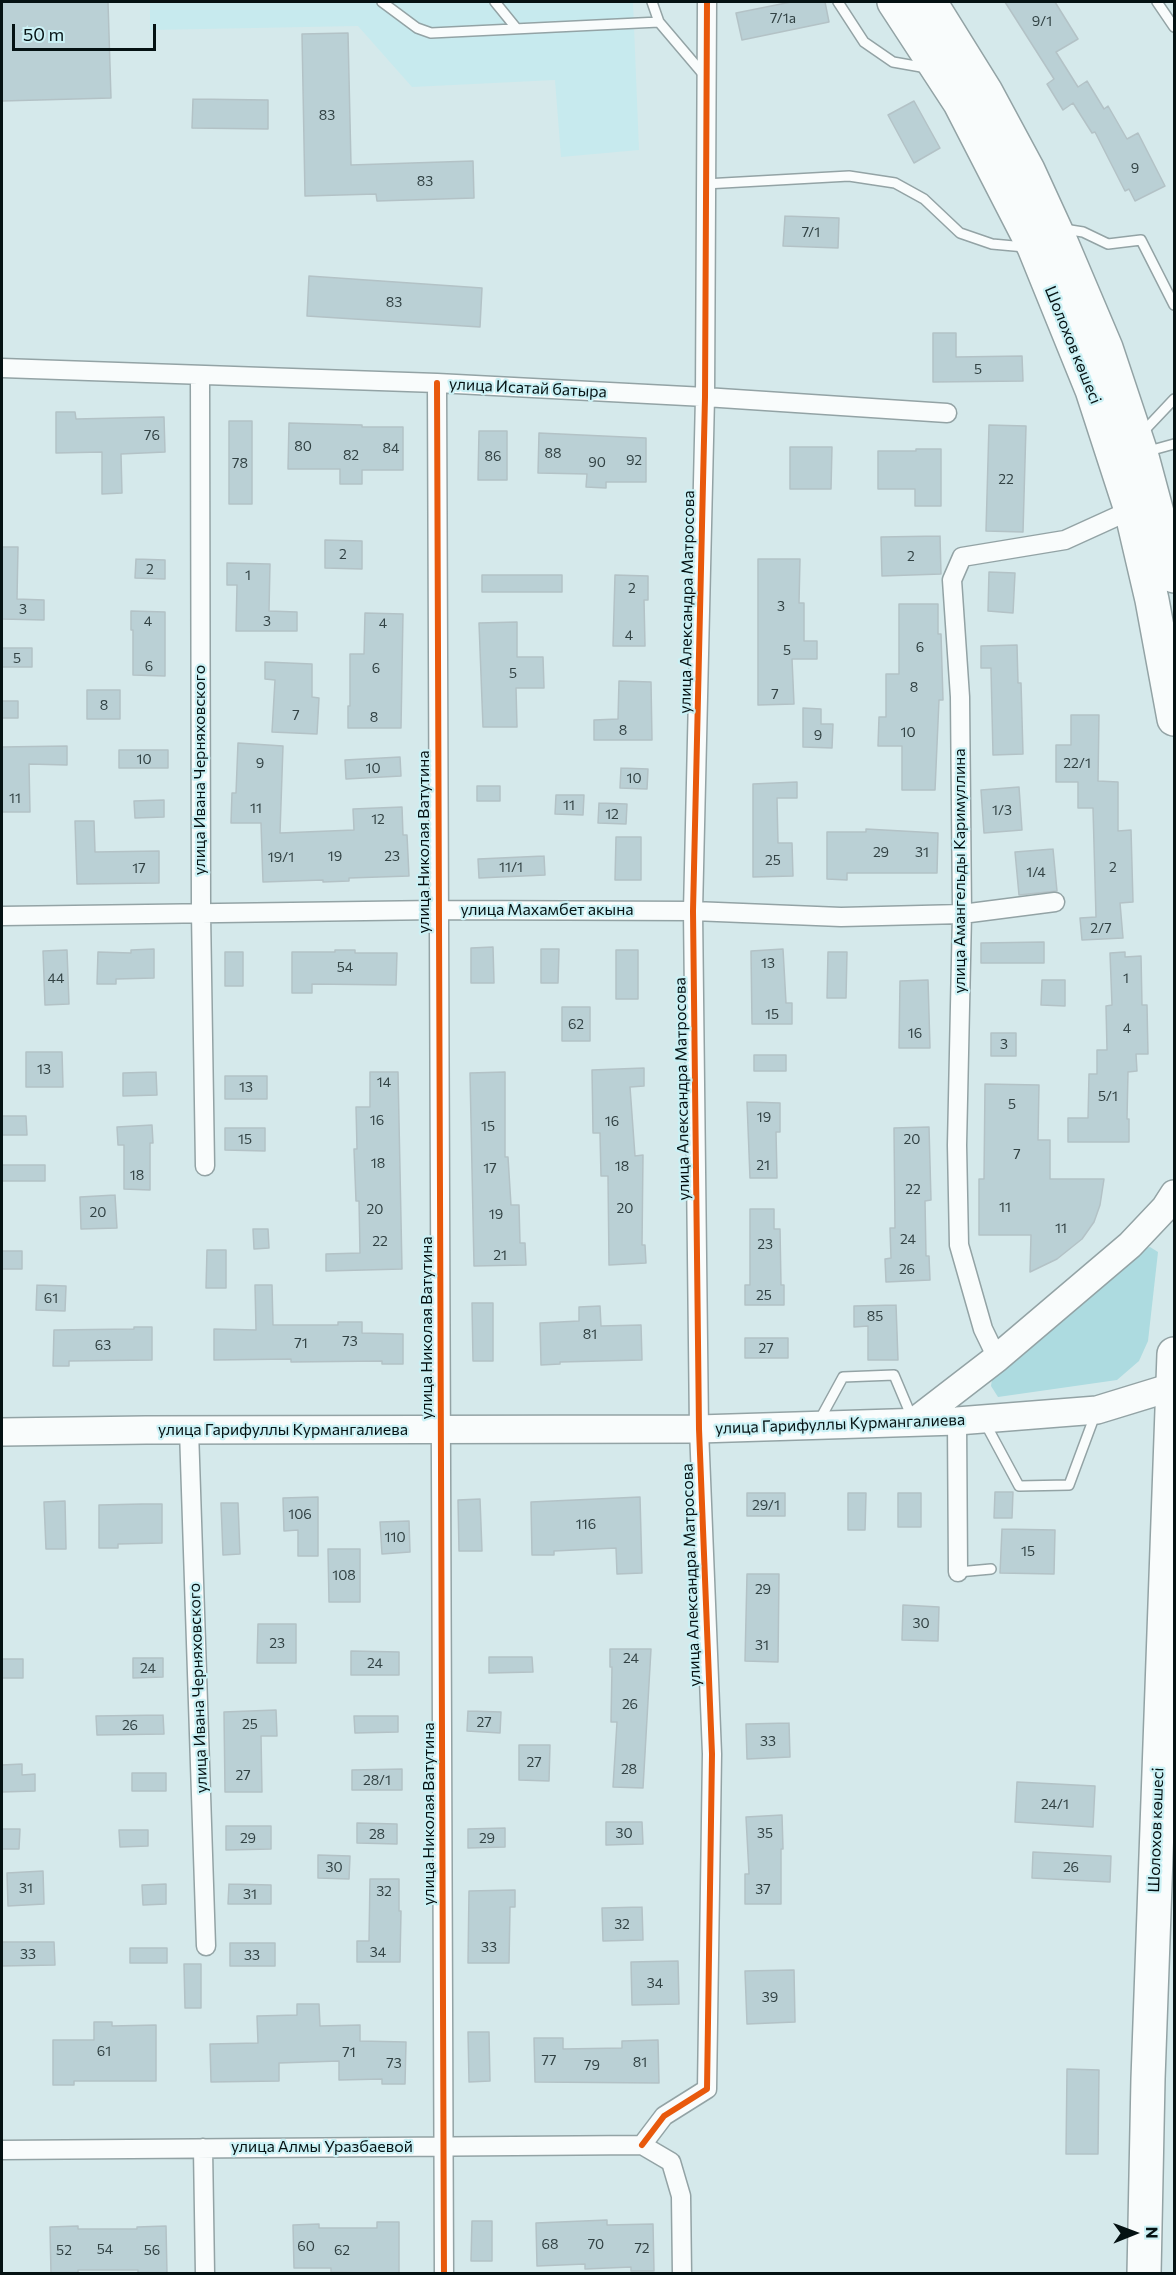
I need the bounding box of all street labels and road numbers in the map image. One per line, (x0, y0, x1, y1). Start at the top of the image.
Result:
street label: Шолохов көшесі (1041, 283, 1105, 407)
street label: улица Исатай батыра (449, 374, 607, 402)
street label: улица Александра Матросова (675, 490, 699, 714)
street label: улица Ивана Черняховского (190, 665, 210, 875)
street label: улица Амангельды Каримуллина (950, 748, 970, 994)
street label: улица Николая Ватутина (414, 750, 434, 934)
street label: улица Махамбет акына (460, 900, 634, 920)
street label: улица Александра Матросова (670, 977, 694, 1201)
street label: улица Николая Ватутина (417, 1236, 437, 1420)
street label: улица Гарифуллы Курмангалиева (715, 1410, 965, 1438)
street label: улица Гарифуллы Курмангалиева (158, 1420, 408, 1440)
street label: улица Александра Матросова (678, 1463, 704, 1687)
street label: улица Ивана Черняховского (185, 1582, 211, 1794)
street label: улица Николая Ватутина (419, 1722, 439, 1906)
street label: Шолохов көшесі (1144, 1767, 1168, 1893)
street label: улица Алмы Уразбаевой (231, 2137, 413, 2157)

